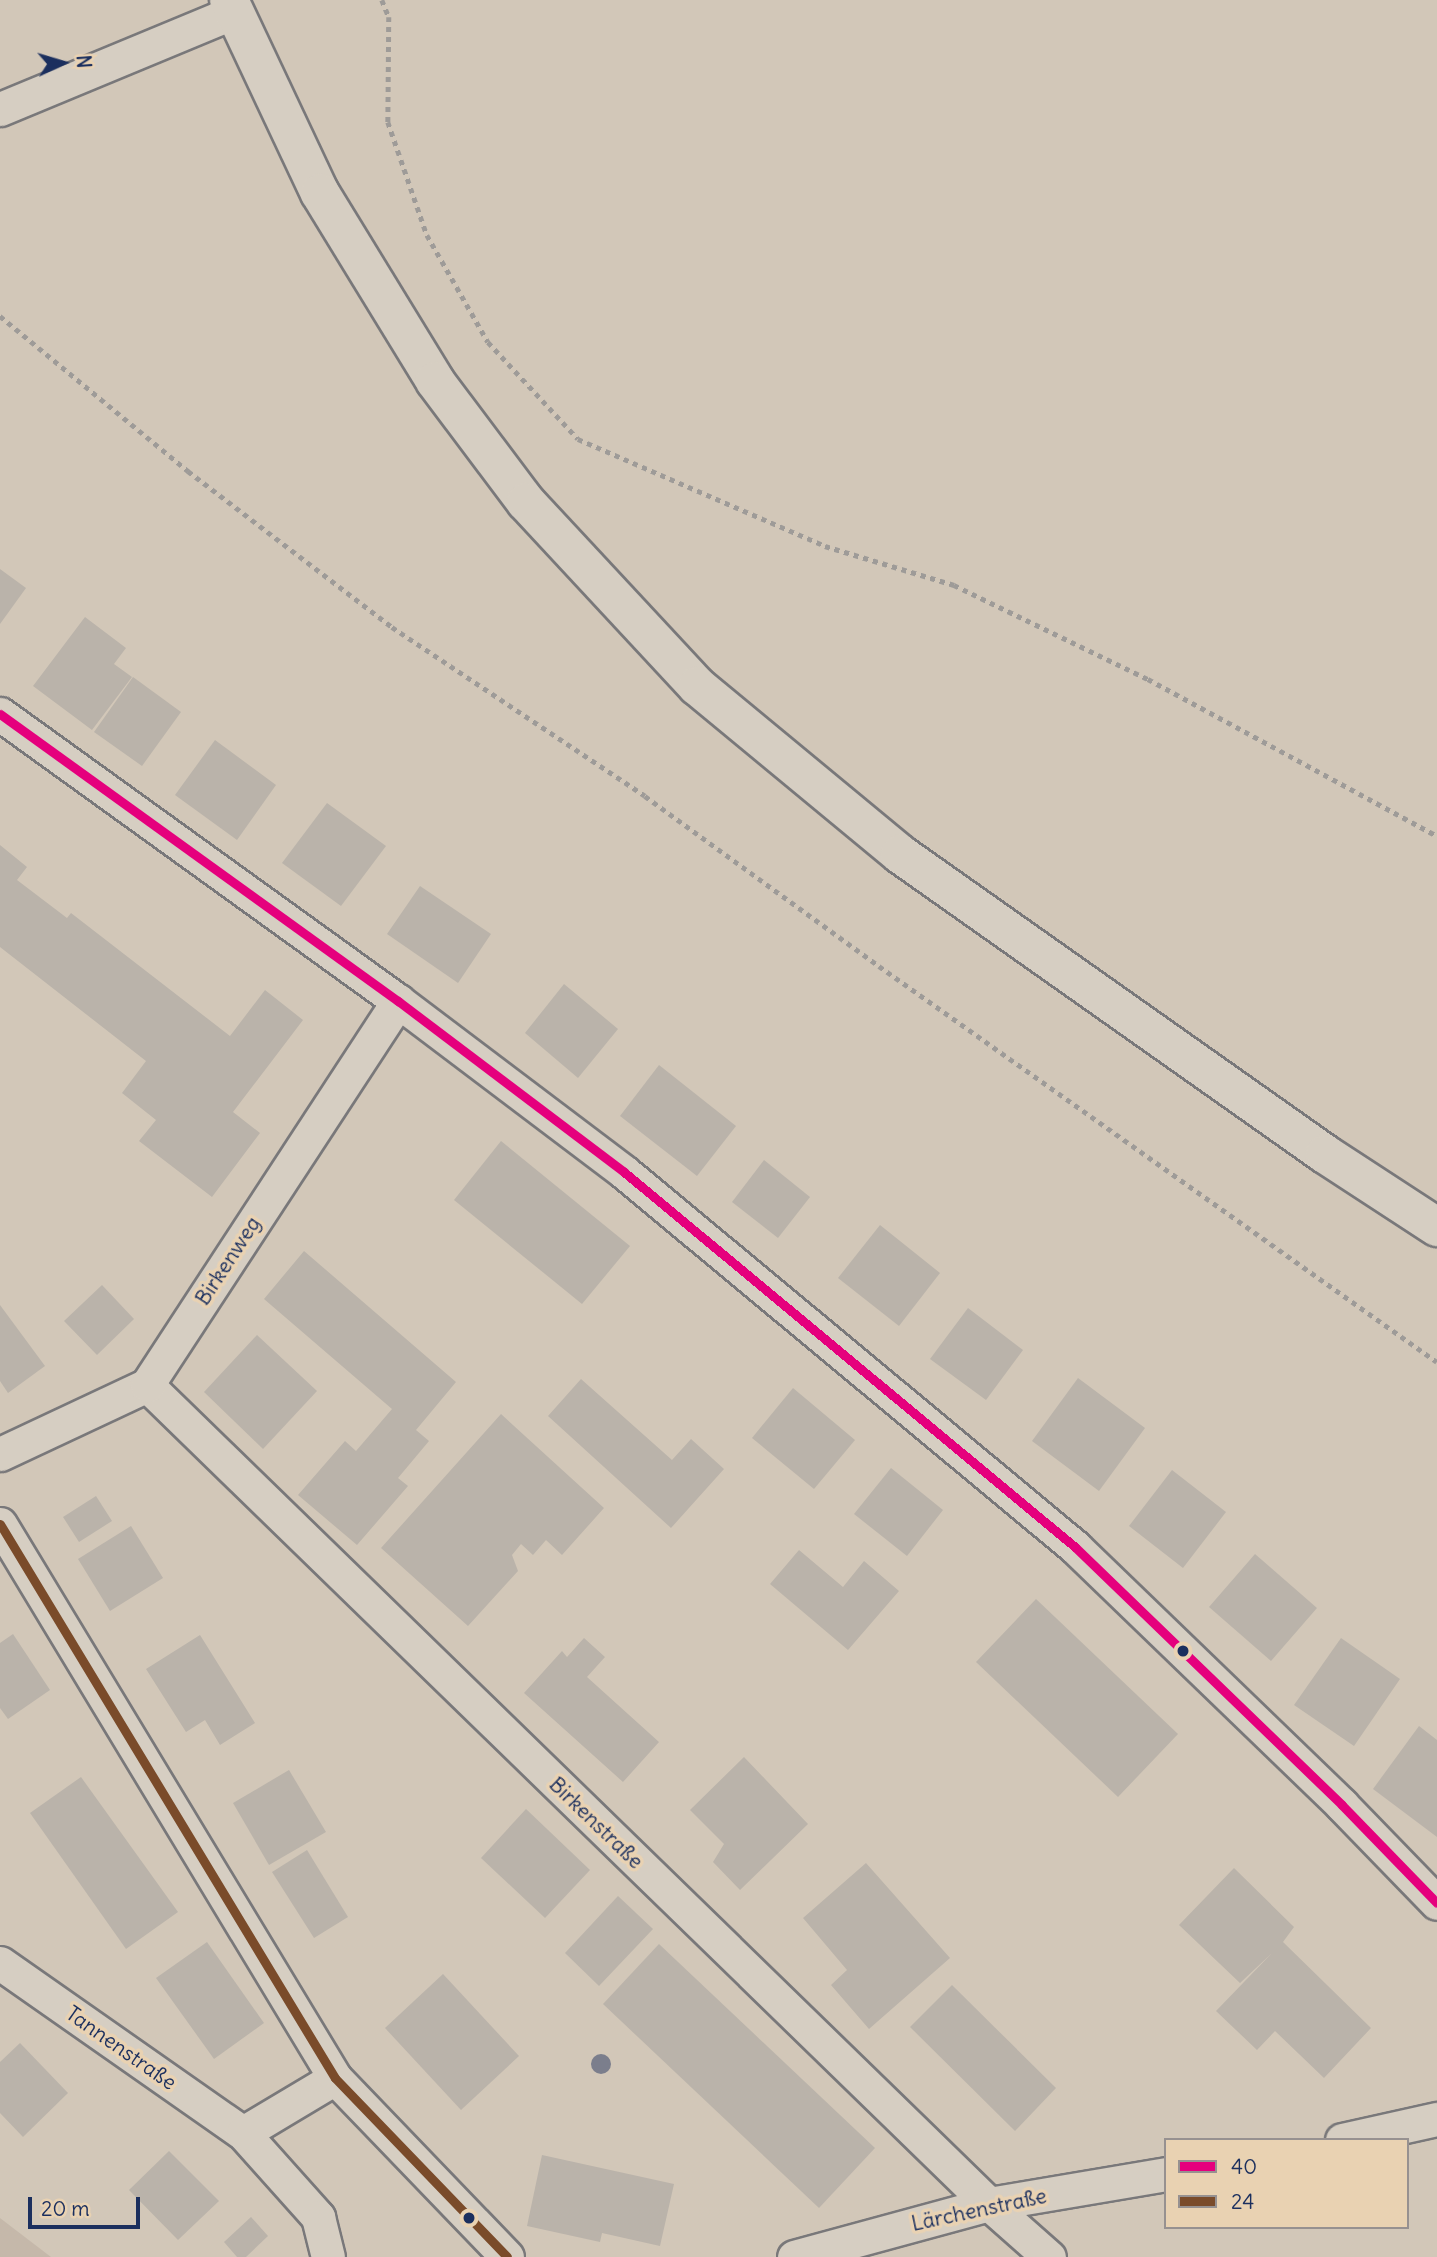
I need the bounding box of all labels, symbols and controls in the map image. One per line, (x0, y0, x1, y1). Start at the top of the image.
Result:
north arrow (28, 28, 98, 98)
text: N (72, 54, 96, 69)
street label: Birkenweg (190, 1212, 266, 1310)
unlabelled marker (1176, 1644, 1190, 1658)
street label: Birkenstraße (544, 1772, 648, 1874)
street label: Tannenstraße (61, 2001, 181, 2095)
legend (1164, 2138, 1409, 2229)
text: 40 (1231, 2153, 1257, 2180)
street label: Lärchenstraße (909, 2183, 1049, 2237)
scale bar (32, 2184, 144, 2228)
text: 24 (1231, 2188, 1254, 2215)
text: 20 m (41, 2195, 90, 2222)
unlabelled marker (462, 2211, 476, 2225)

